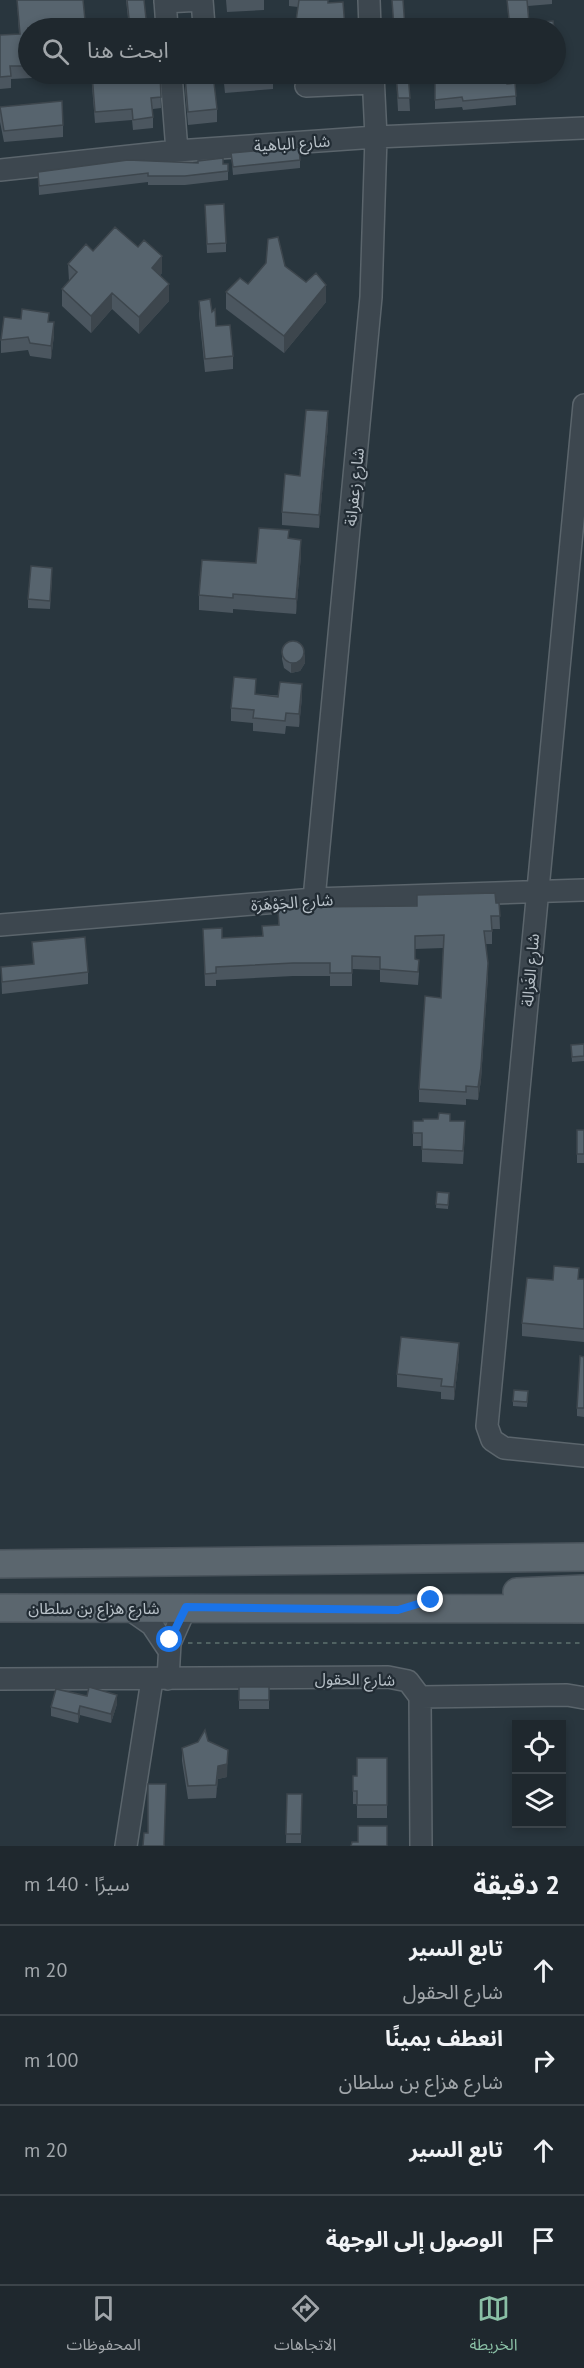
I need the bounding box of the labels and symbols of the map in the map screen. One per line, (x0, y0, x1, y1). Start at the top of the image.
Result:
street label: شارع الباهية (253, 130, 331, 159)
street label: شارع زعفرانة (340, 447, 371, 528)
street label: شارع الجَوْهَرَة (250, 889, 334, 918)
street label: شارع الغَزالة (517, 933, 546, 1008)
route end (417, 1586, 443, 1612)
street label: شارع هزاع بن سلطان (28, 1598, 160, 1621)
route start (156, 1626, 182, 1652)
street label: شارع الحقول (315, 1668, 395, 1693)

